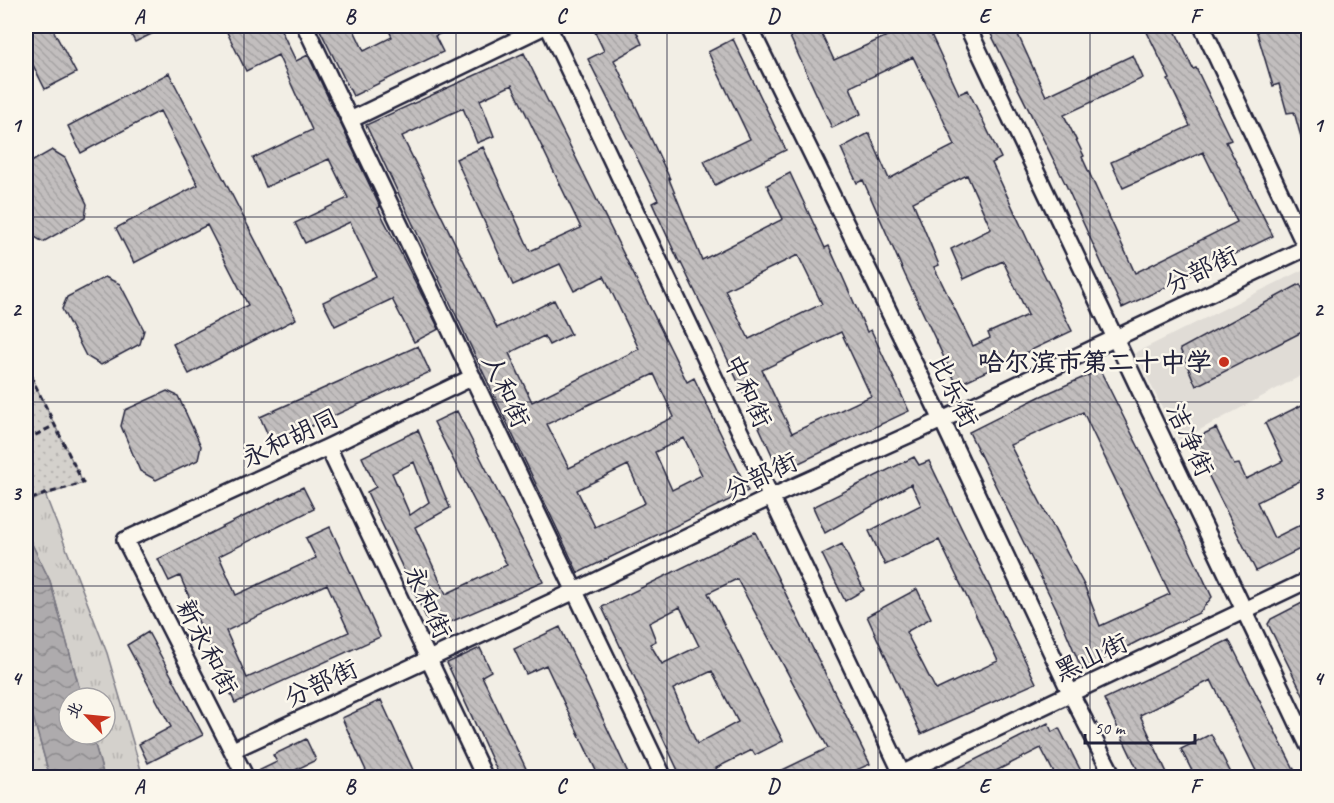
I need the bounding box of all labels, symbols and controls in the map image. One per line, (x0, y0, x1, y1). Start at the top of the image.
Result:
text: A (134, 4, 146, 29)
text: B (345, 4, 357, 29)
text: C (556, 4, 568, 29)
text: D (767, 4, 781, 29)
text: E (979, 4, 993, 29)
text: F (1190, 4, 1204, 29)
text: 1 (12, 113, 23, 138)
text: 1 (1314, 113, 1325, 138)
street label: 分部街 (1159, 239, 1243, 301)
text: 2 (12, 297, 23, 322)
text: 2 (1314, 297, 1325, 322)
place label: 哈尔滨市第二十中学 (978, 346, 1212, 379)
street label: 人和街 (475, 349, 537, 433)
street label: 中和街 (717, 349, 779, 433)
street label: 比乐街 (922, 349, 986, 433)
marker: 哈尔滨市第二十中学 (1217, 355, 1231, 369)
street label: 洁净街 (1159, 398, 1221, 482)
street label: 永和胡同 (236, 401, 344, 475)
street label: 分部街 (719, 445, 803, 507)
text: 3 (12, 481, 23, 506)
text: 3 (1314, 481, 1325, 506)
street label: 永和街 (397, 560, 459, 644)
street label: 新永和街 (169, 593, 245, 701)
street label: 黑山街 (1049, 626, 1133, 688)
street label: 分部街 (279, 652, 363, 714)
text: 4 (12, 666, 24, 691)
text: 4 (1314, 666, 1326, 691)
north arrow (57, 686, 117, 746)
text: 北 (62, 698, 87, 721)
scale bar (1085, 707, 1194, 745)
text: 50 m (1094, 717, 1127, 739)
text: A (134, 774, 146, 799)
text: B (345, 774, 357, 799)
text: C (556, 774, 568, 799)
text: D (767, 774, 781, 799)
text: E (979, 774, 993, 799)
text: F (1190, 774, 1204, 799)

